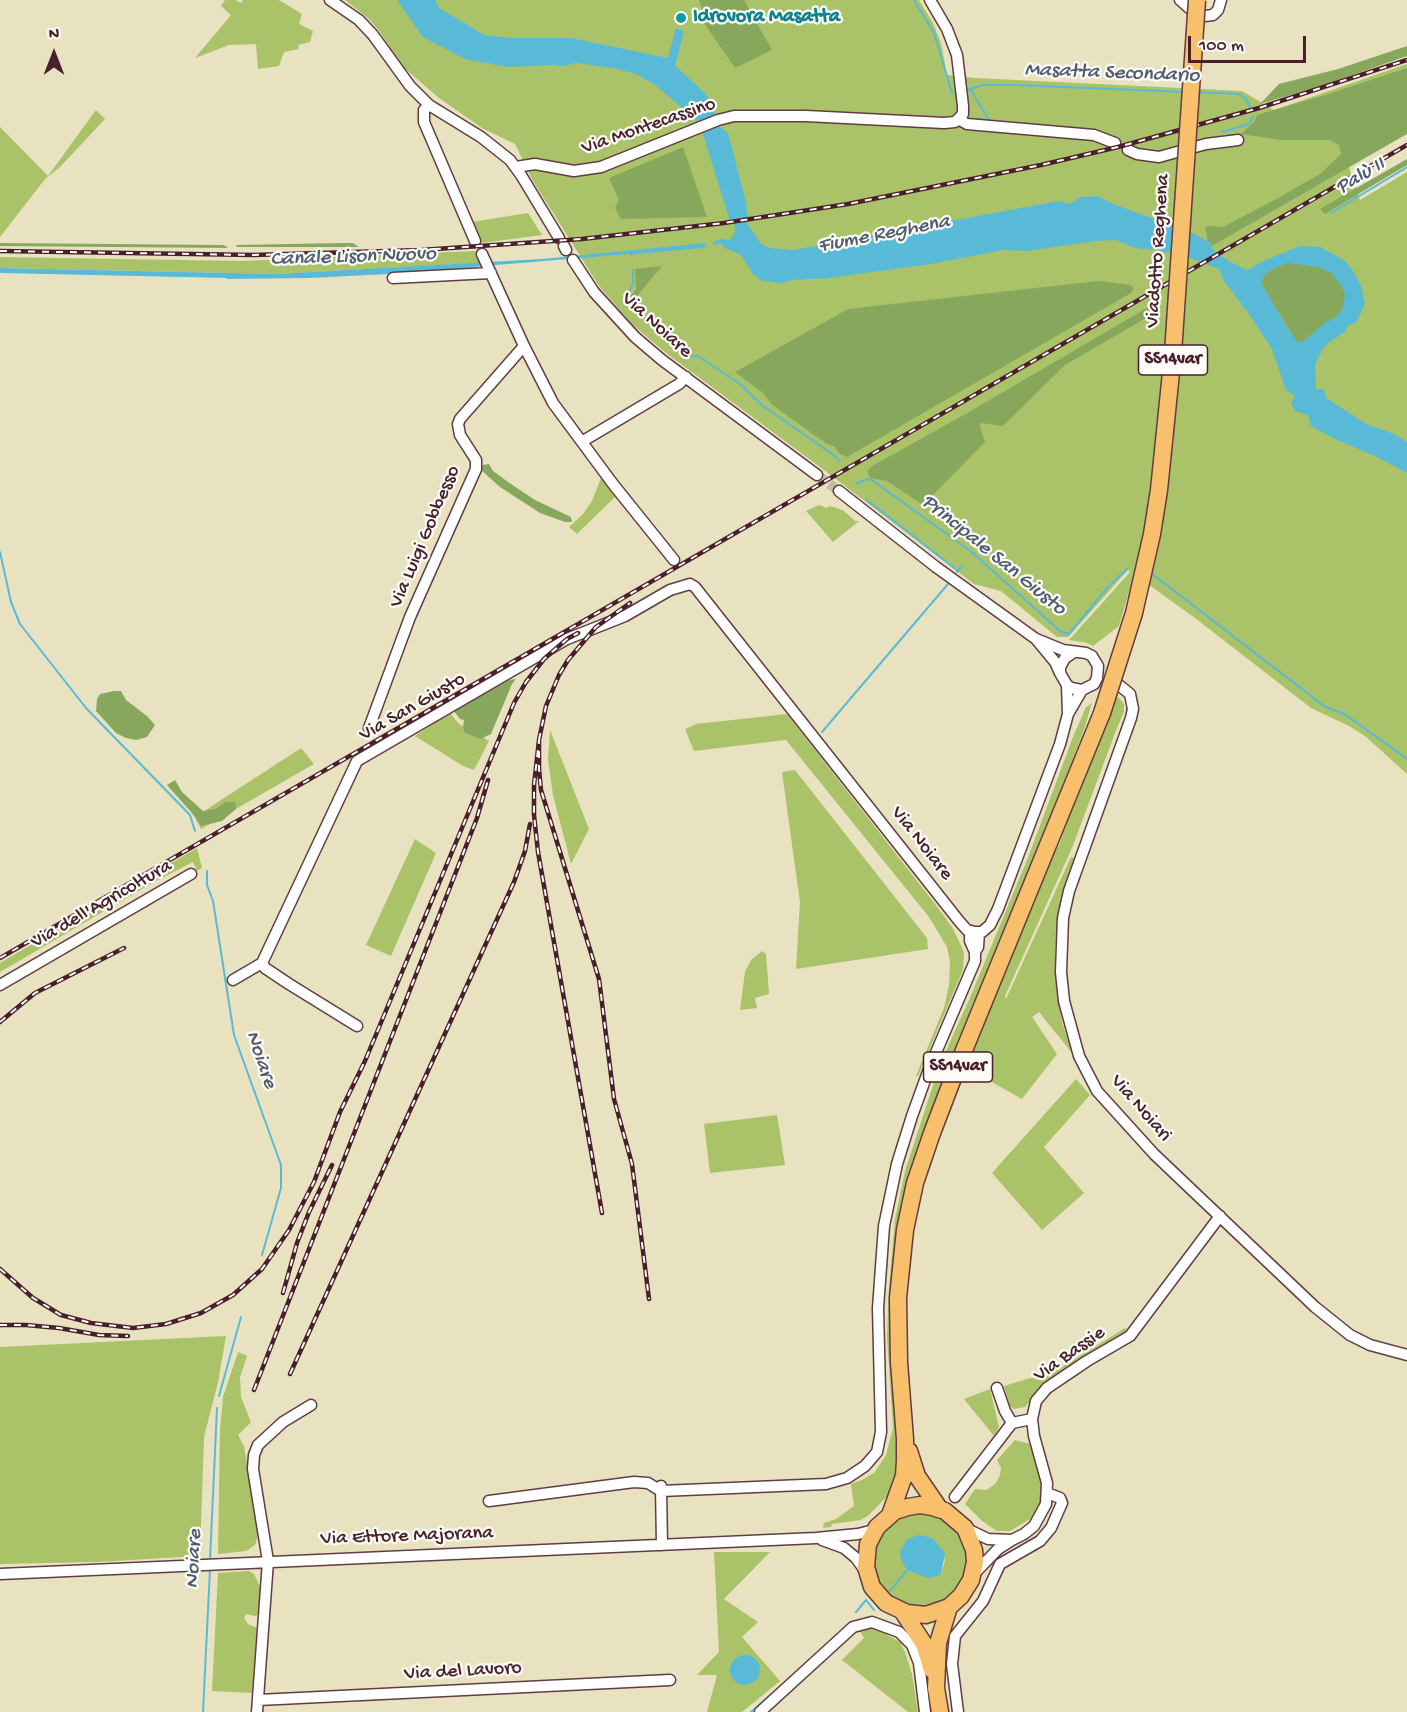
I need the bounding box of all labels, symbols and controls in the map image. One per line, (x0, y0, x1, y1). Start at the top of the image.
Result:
place label: Idrovora Masatta (693, 6, 840, 30)
marker: Idrovora Masatta (674, 11, 688, 25)
north arrow (24, 24, 84, 84)
scale bar (1191, 24, 1310, 62)
text: N (49, 26, 59, 45)
text: 100 m (1199, 36, 1244, 57)
water label: Masatta Secondario (1024, 58, 1200, 90)
street label: Via Montecassino (579, 93, 719, 161)
water label: Palù II (1332, 153, 1390, 201)
street label: Viadotto Reghena (1142, 173, 1176, 329)
water label: Fiume Reghena (816, 210, 952, 260)
water label: Canale Lison Nuovo (270, 243, 436, 273)
street label: Via Noiare (615, 288, 697, 364)
road number: SS14var (1138, 345, 1208, 375)
street label: Via Luigi Gobbesso (385, 462, 467, 612)
water label: Principale San Giusto (916, 490, 1070, 622)
street label: Via San Giusto (356, 668, 470, 748)
street label: Via Noiare (885, 802, 957, 886)
street label: Via dell'Agricoltura (27, 855, 177, 955)
water label: Noiare (238, 1028, 282, 1092)
road number: SS14var (924, 1052, 992, 1082)
street label: Via Noiari (1104, 1070, 1176, 1148)
street label: Via Bassie (1030, 1322, 1110, 1388)
street label: Via Ettore Majorana (320, 1522, 494, 1552)
water label: Noiare (181, 1529, 209, 1589)
street label: Via del Lavoro (404, 1657, 522, 1687)

